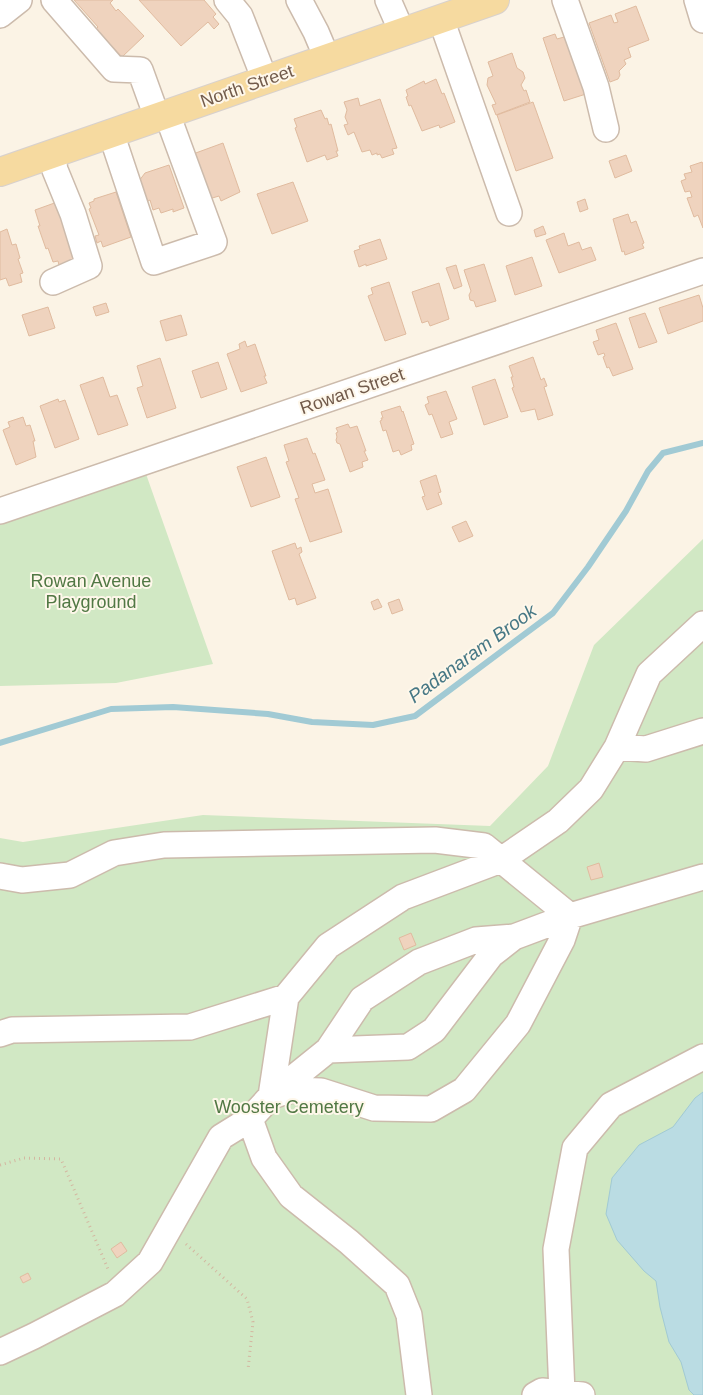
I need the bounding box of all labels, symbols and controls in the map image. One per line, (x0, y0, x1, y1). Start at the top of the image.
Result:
street label: North Street (198, 61, 296, 111)
street label: Rowan Street (297, 364, 407, 418)
park label: Rowan Avenue Playground (31, 571, 151, 612)
water label: Padanaram Brook (404, 599, 542, 707)
park label: Wooster Cemetery (214, 1097, 364, 1117)

